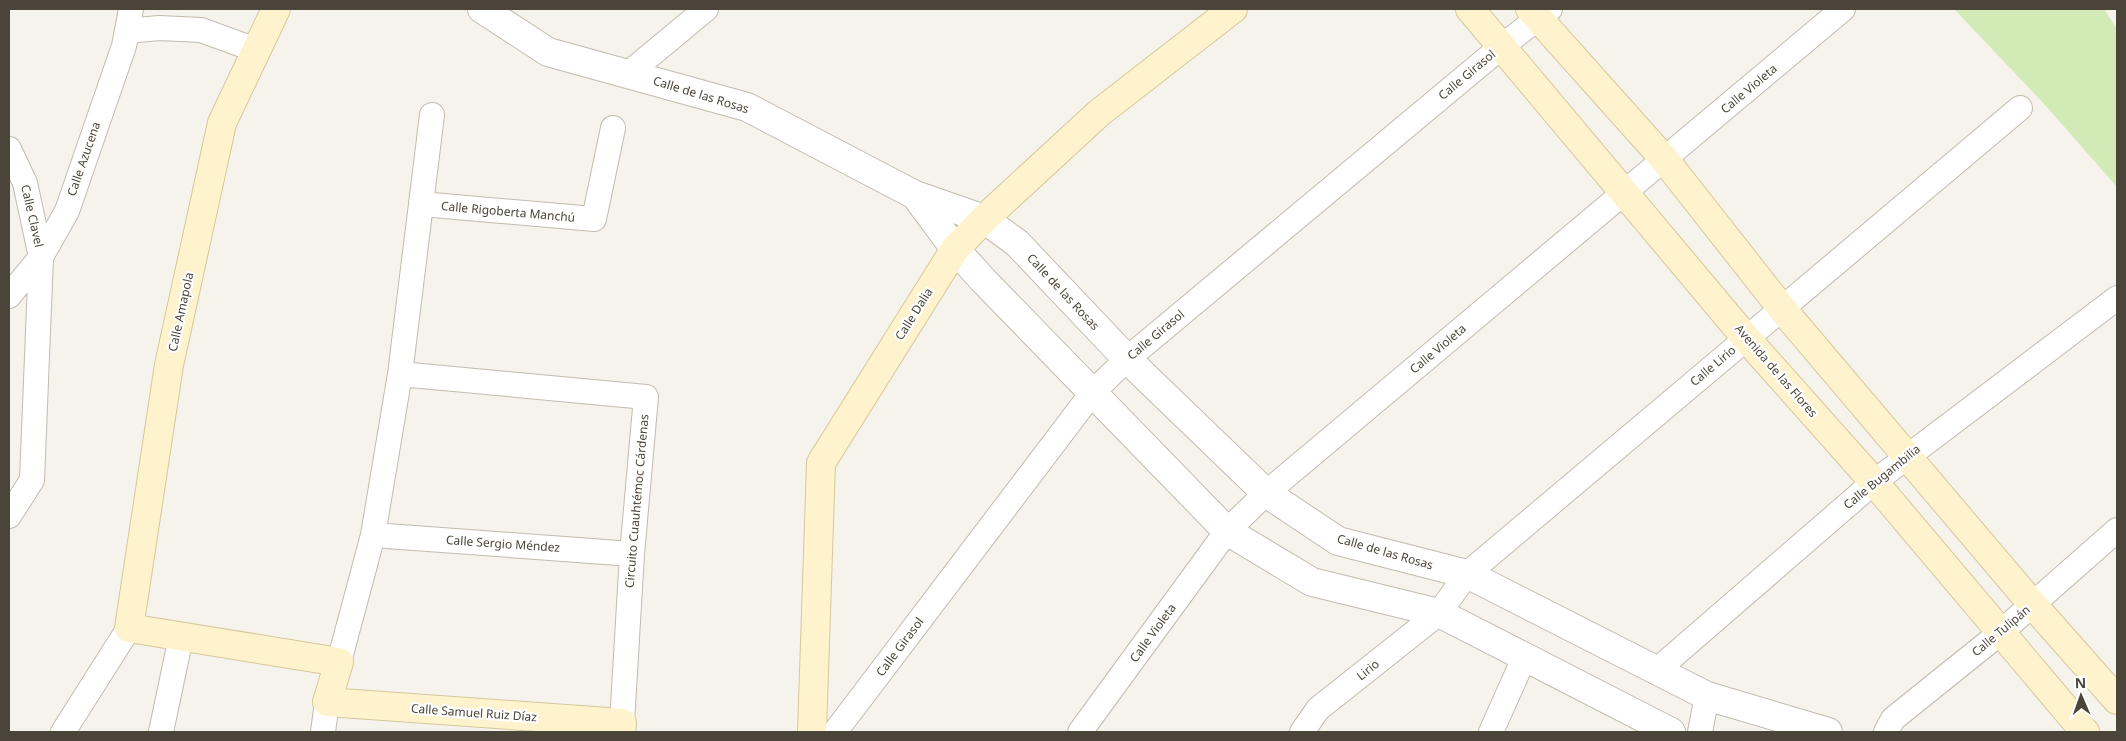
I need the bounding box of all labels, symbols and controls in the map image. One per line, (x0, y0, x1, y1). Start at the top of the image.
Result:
street label: Calle Girasol (1434, 46, 1499, 104)
street label: Calle Violeta (1717, 60, 1781, 117)
street label: Calle de las Rosas (651, 72, 751, 117)
street label: Calle Azucena (63, 119, 104, 198)
street label: Calle Clavel (17, 183, 48, 249)
street label: Calle Rigoberta Manchú (440, 197, 576, 226)
street label: Calle de las Rosas (1023, 250, 1104, 334)
street label: Calle Amapola (164, 271, 197, 353)
street label: Calle Dalia (891, 284, 936, 343)
street label: Calle Girasol (1123, 306, 1188, 364)
street label: Calle Violeta (1406, 320, 1470, 377)
street label: Avenida de las Flores (1731, 321, 1822, 421)
street label: Calle Lirio (1686, 341, 1739, 390)
street label: Circuito Cuauhtémoc Cárdenas (620, 413, 653, 589)
street label: Calle Bugambilia (1840, 440, 1924, 513)
street label: Calle de las Rosas (1335, 530, 1435, 573)
street label: Calle Sergio Méndez (445, 531, 561, 556)
street label: Calle Violeta (1125, 600, 1180, 666)
street label: Calle Tulipán (1968, 601, 2034, 660)
street label: Calle Girasol (872, 614, 927, 680)
street label: Lirio (1353, 655, 1383, 684)
north arrow (2056, 671, 2106, 721)
text: N (2075, 673, 2087, 692)
street label: Calle Samuel Ruiz Díaz (410, 700, 538, 725)

